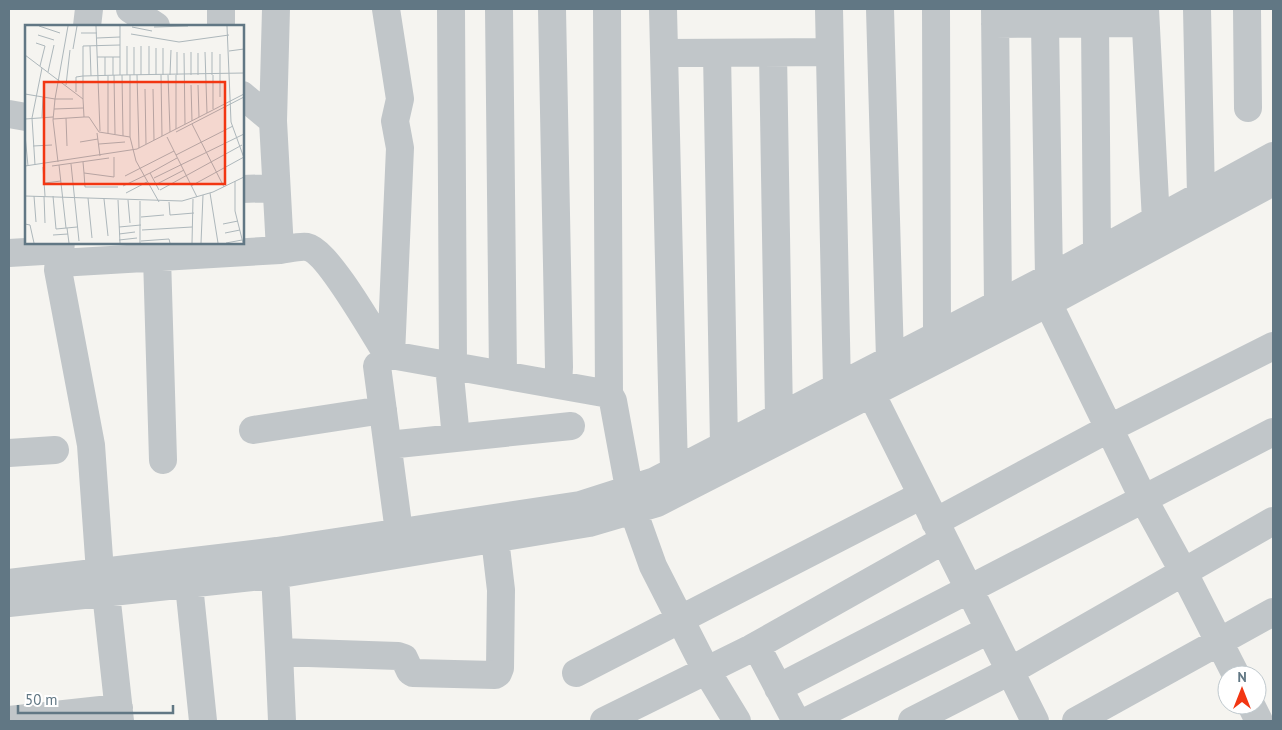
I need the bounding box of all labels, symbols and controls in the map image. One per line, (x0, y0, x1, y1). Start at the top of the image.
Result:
inset map (25, 25, 244, 244)
north arrow (1217, 665, 1267, 715)
text: N (1237, 668, 1247, 686)
scale bar (18, 682, 172, 714)
text: 50 m (25, 690, 58, 709)

